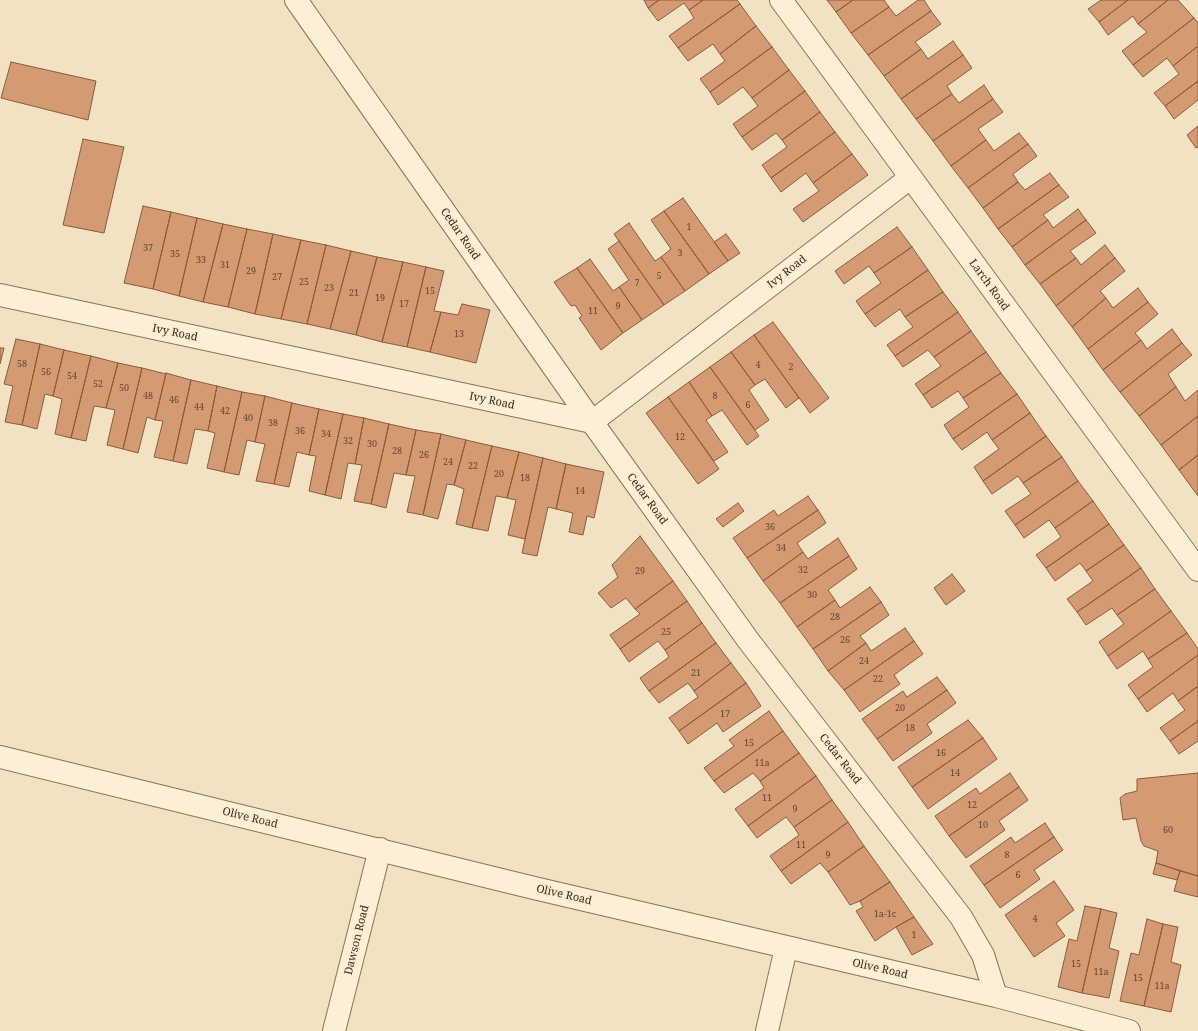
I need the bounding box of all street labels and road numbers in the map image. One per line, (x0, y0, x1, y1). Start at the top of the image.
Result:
street label: Cedar Road (437, 206, 483, 262)
street label: Ivy Road (765, 253, 809, 291)
street label: Larch Road (966, 257, 1012, 313)
street label: Ivy Road (151, 322, 199, 344)
street label: Ivy Road (468, 390, 516, 412)
street label: Cedar Road (624, 471, 670, 527)
street label: Cedar Road (816, 731, 864, 787)
street label: Olive Road (221, 805, 279, 831)
street label: Olive Road (535, 882, 593, 908)
street label: Dawson Road (342, 904, 372, 976)
street label: Olive Road (851, 956, 909, 982)

